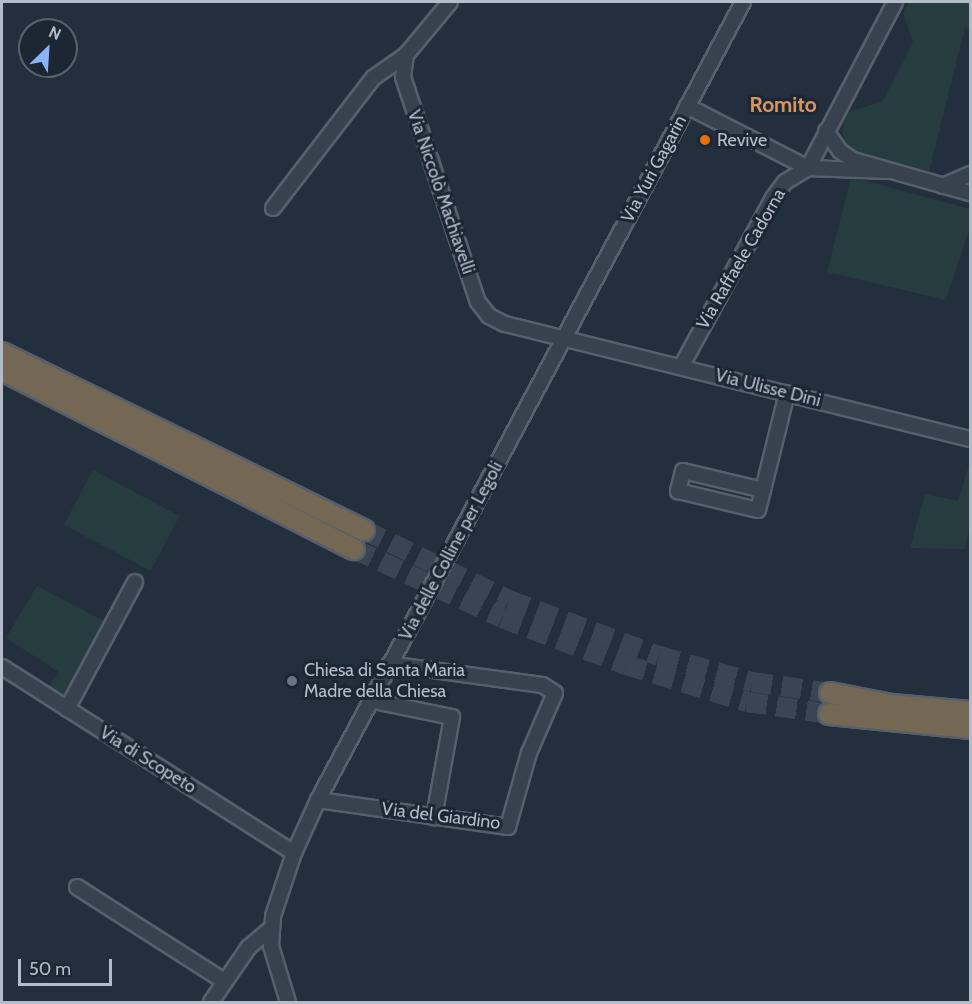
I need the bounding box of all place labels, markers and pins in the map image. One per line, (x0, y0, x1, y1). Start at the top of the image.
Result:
place label: Revive (717, 129, 767, 151)
marker: Revive (698, 133, 712, 147)
place label: Chiesa di Santa Maria Madre della Chiesa (304, 660, 465, 702)
marker: Chiesa di Santa Maria Madre della Chiesa (285, 674, 299, 688)

